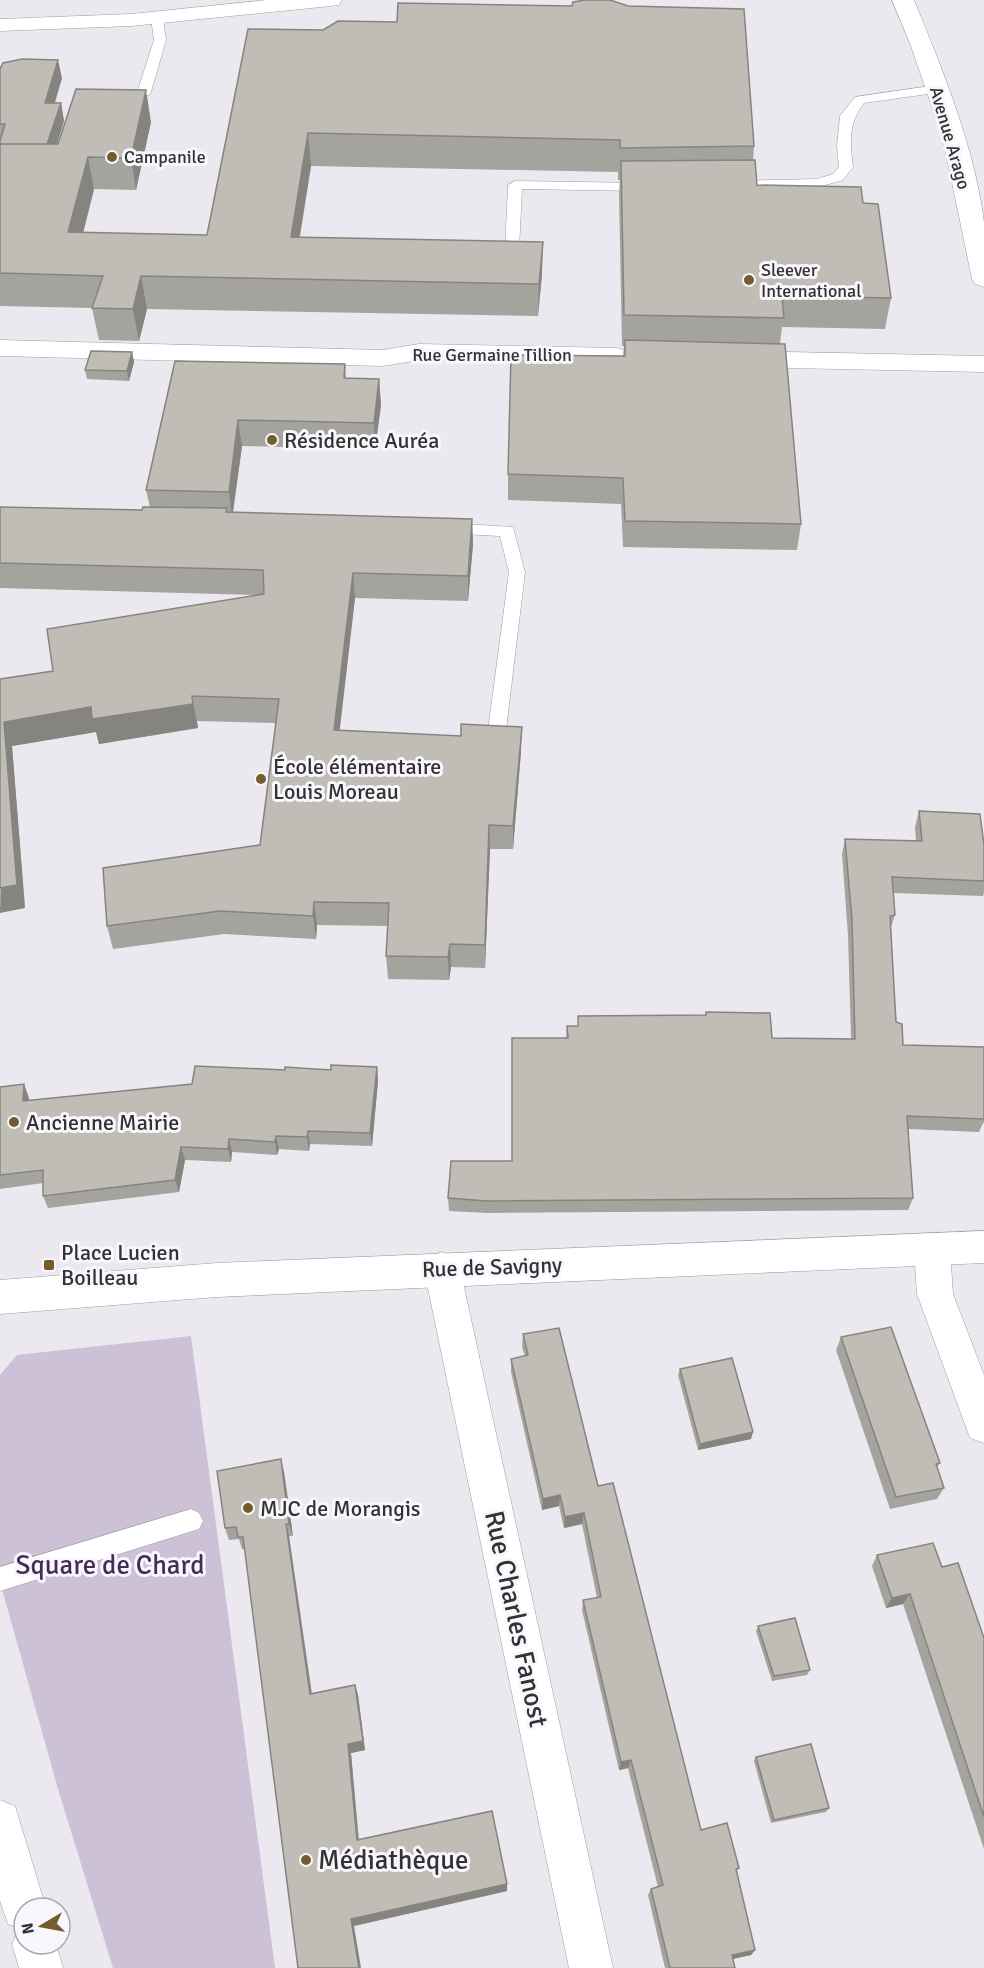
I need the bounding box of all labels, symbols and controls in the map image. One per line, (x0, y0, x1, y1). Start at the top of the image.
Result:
street label: Avenue Arago (925, 84, 975, 192)
place label: Campanile (124, 146, 206, 168)
marker: Campanile (105, 150, 119, 164)
place label: Sleever International (761, 259, 862, 302)
marker: Sleever International (742, 273, 756, 287)
street label: Rue Germaine Tillion (412, 344, 572, 366)
place label: Résidence Auréa (284, 427, 439, 454)
marker: Résidence Auréa (265, 433, 279, 447)
place label: École élémentaire Louis Moreau (273, 753, 441, 805)
marker: École élémentaire Louis Moreau (254, 772, 268, 786)
place label: Ancienne Mairie (26, 1109, 179, 1136)
marker: Ancienne Mairie (7, 1115, 21, 1129)
place label: Place Lucien Boilleau (61, 1239, 180, 1291)
street label: Rue de Savigny (421, 1251, 563, 1283)
marker: Place Lucien Boilleau (42, 1258, 56, 1272)
place label: MJC de Morangis (260, 1495, 421, 1522)
marker: MJC de Morangis (241, 1501, 255, 1515)
street label: Rue Charles Fanost (477, 1508, 555, 1730)
park label: Square de Chard (15, 1549, 205, 1582)
place label: Médiathèque (318, 1844, 468, 1877)
marker: Médiathèque (299, 1853, 313, 1867)
north arrow (12, 1896, 72, 1956)
text: N (17, 1921, 39, 1936)

